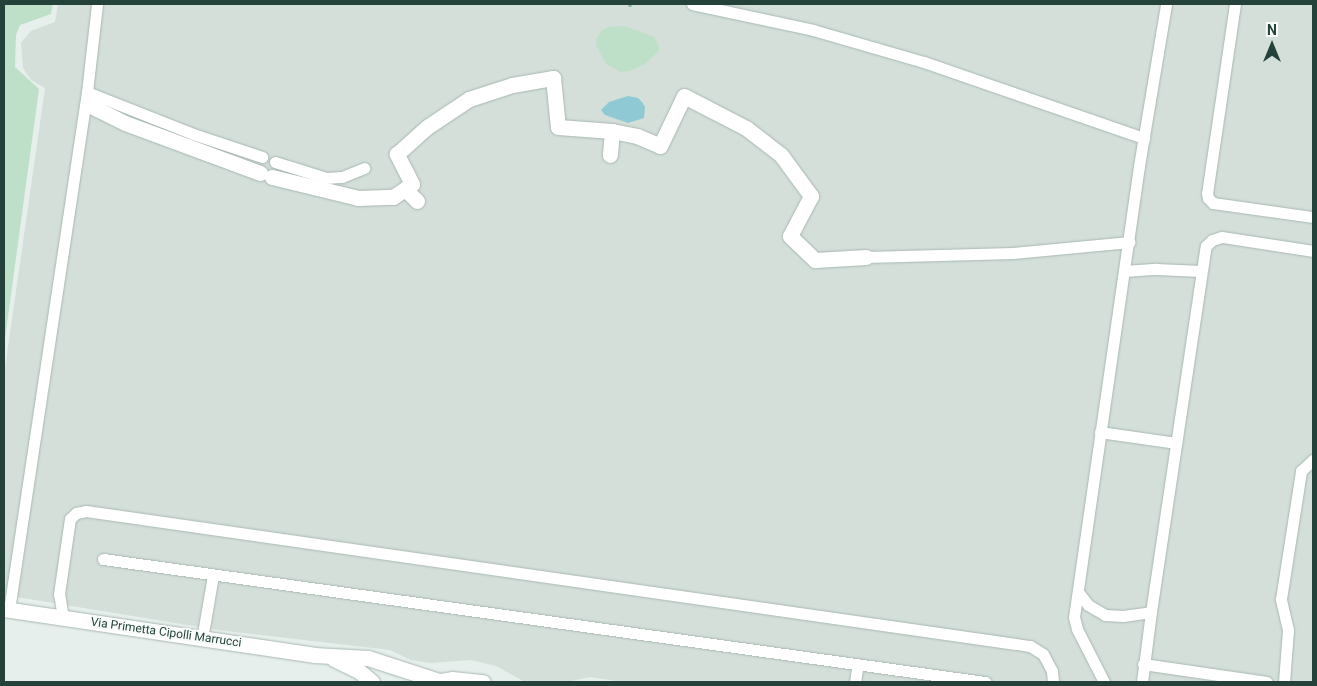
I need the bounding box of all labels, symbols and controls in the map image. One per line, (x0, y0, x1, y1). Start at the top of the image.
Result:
north arrow (1247, 20, 1297, 70)
text: N (1267, 22, 1277, 38)
street label: Via Primetta Cipolli Marrucci (90, 615, 242, 651)

